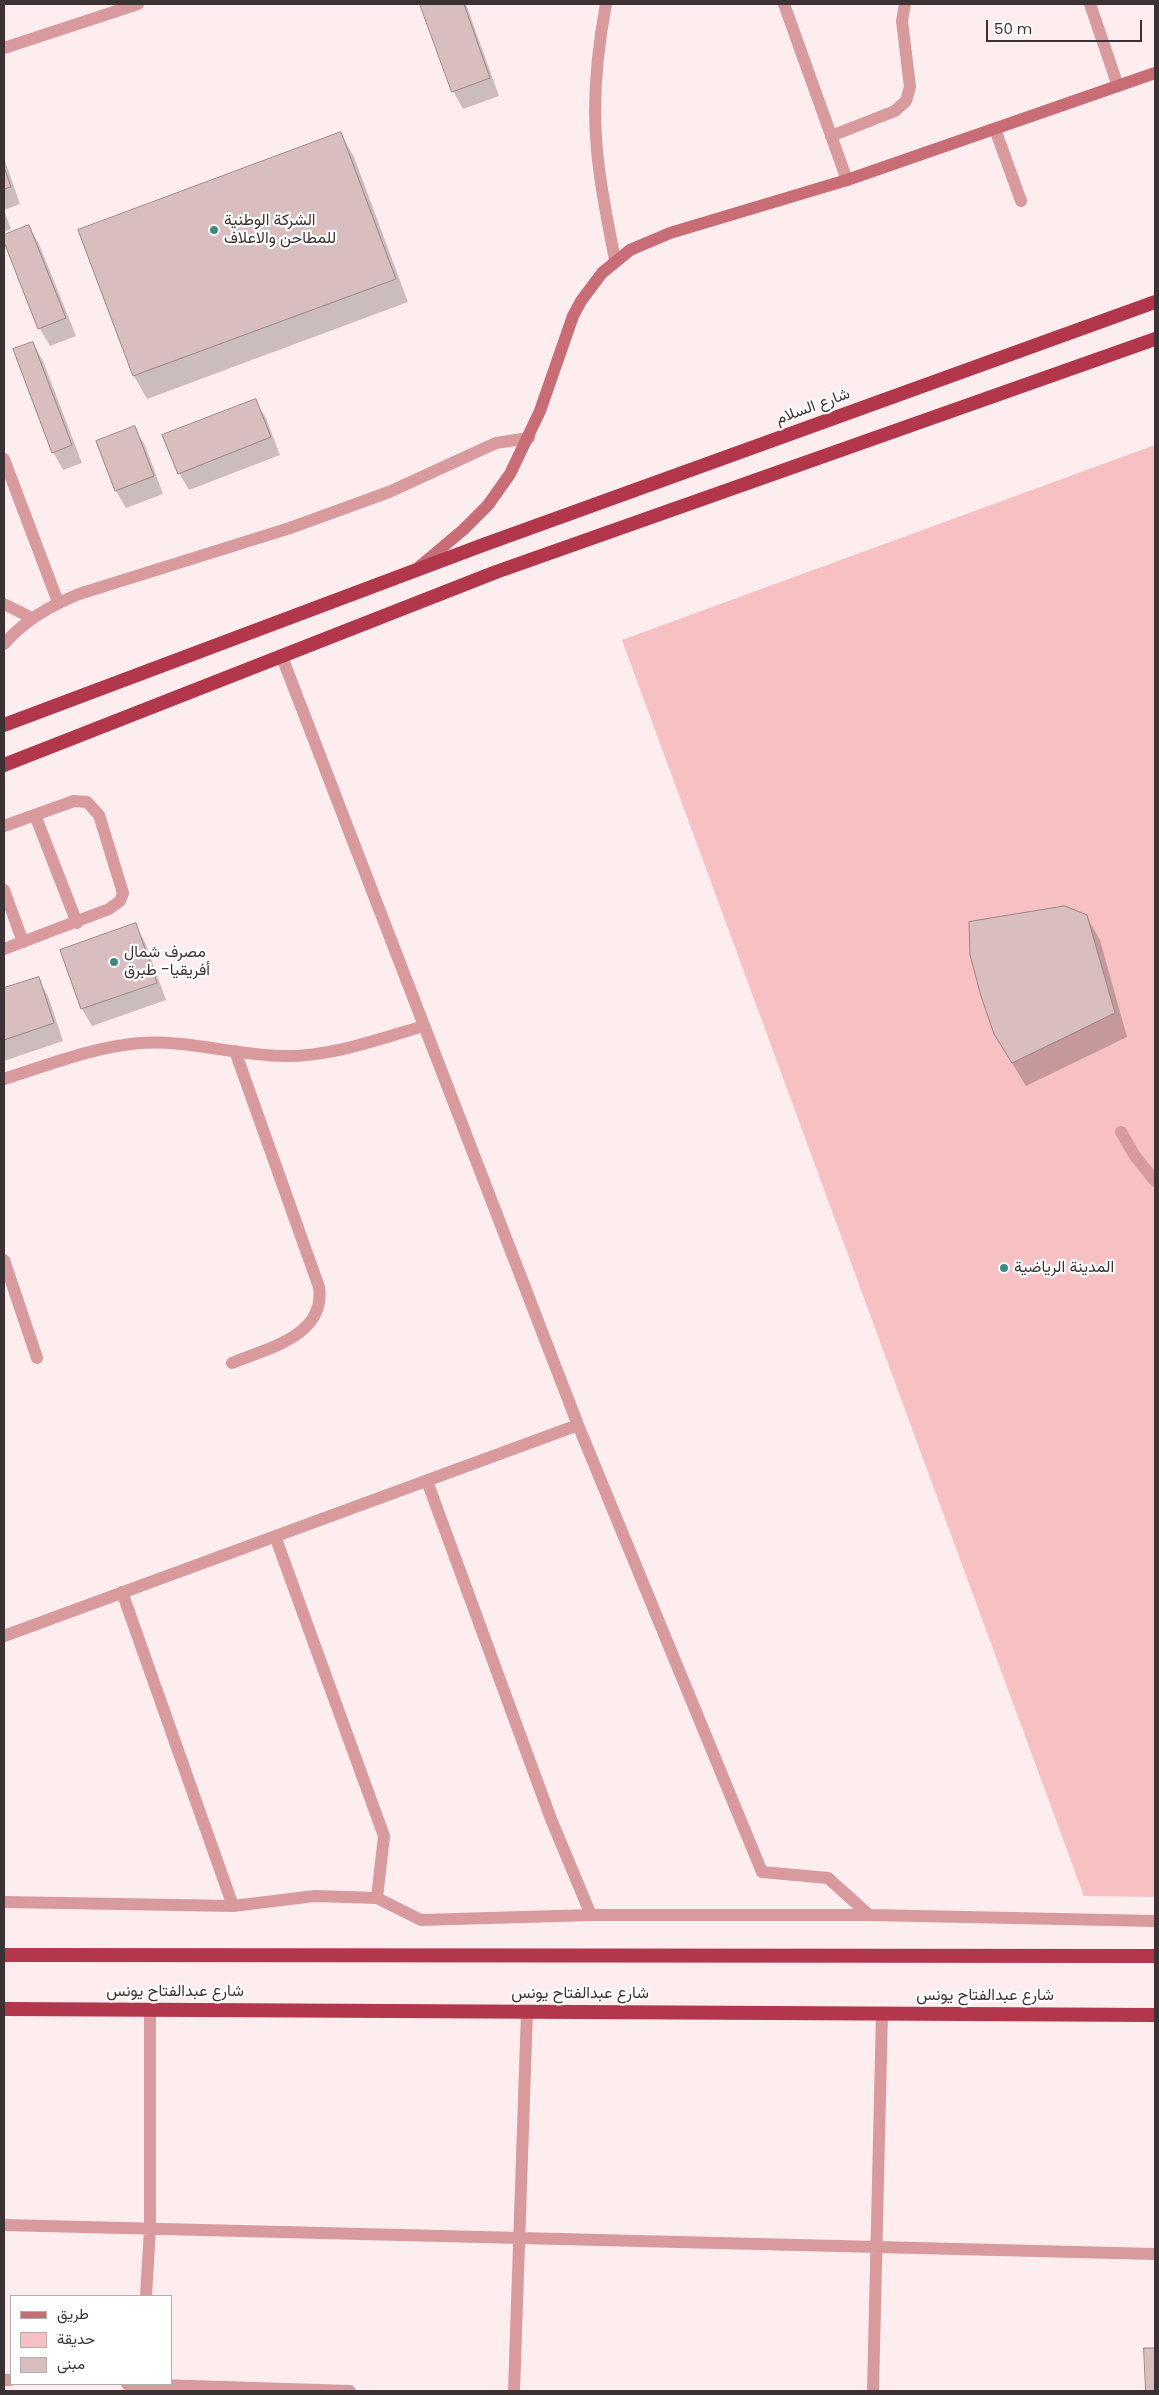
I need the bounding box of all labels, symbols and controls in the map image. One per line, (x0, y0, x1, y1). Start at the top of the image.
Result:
scale bar (989, 10, 1145, 42)
text: 50 m (994, 18, 1032, 39)
place label: الشركة الوطنية للمطاحن والاعلاف (224, 211, 336, 249)
marker: الشركة الوطنية للمطاحن والاعلاف (208, 224, 220, 236)
street label: شارع السلام (773, 385, 853, 429)
place label: مصرف شمال أفريقيا- طبرق (124, 943, 210, 981)
marker: مصرف شمال أفريقيا- طبرق (108, 956, 120, 968)
place label: المدينة الرياضية (1014, 1258, 1114, 1278)
marker: المدينة الرياضية (998, 1262, 1010, 1274)
street label: شارع عبدالفتاح يونس (106, 1982, 244, 2002)
street label: شارع عبدالفتاح يونس (511, 1984, 649, 2004)
street label: شارع عبدالفتاح يونس (916, 1986, 1054, 2006)
legend (10, 2295, 172, 2385)
text: طريق (57, 2303, 89, 2324)
text: حديقة (57, 2328, 95, 2349)
text: مبنى (57, 2353, 85, 2374)

